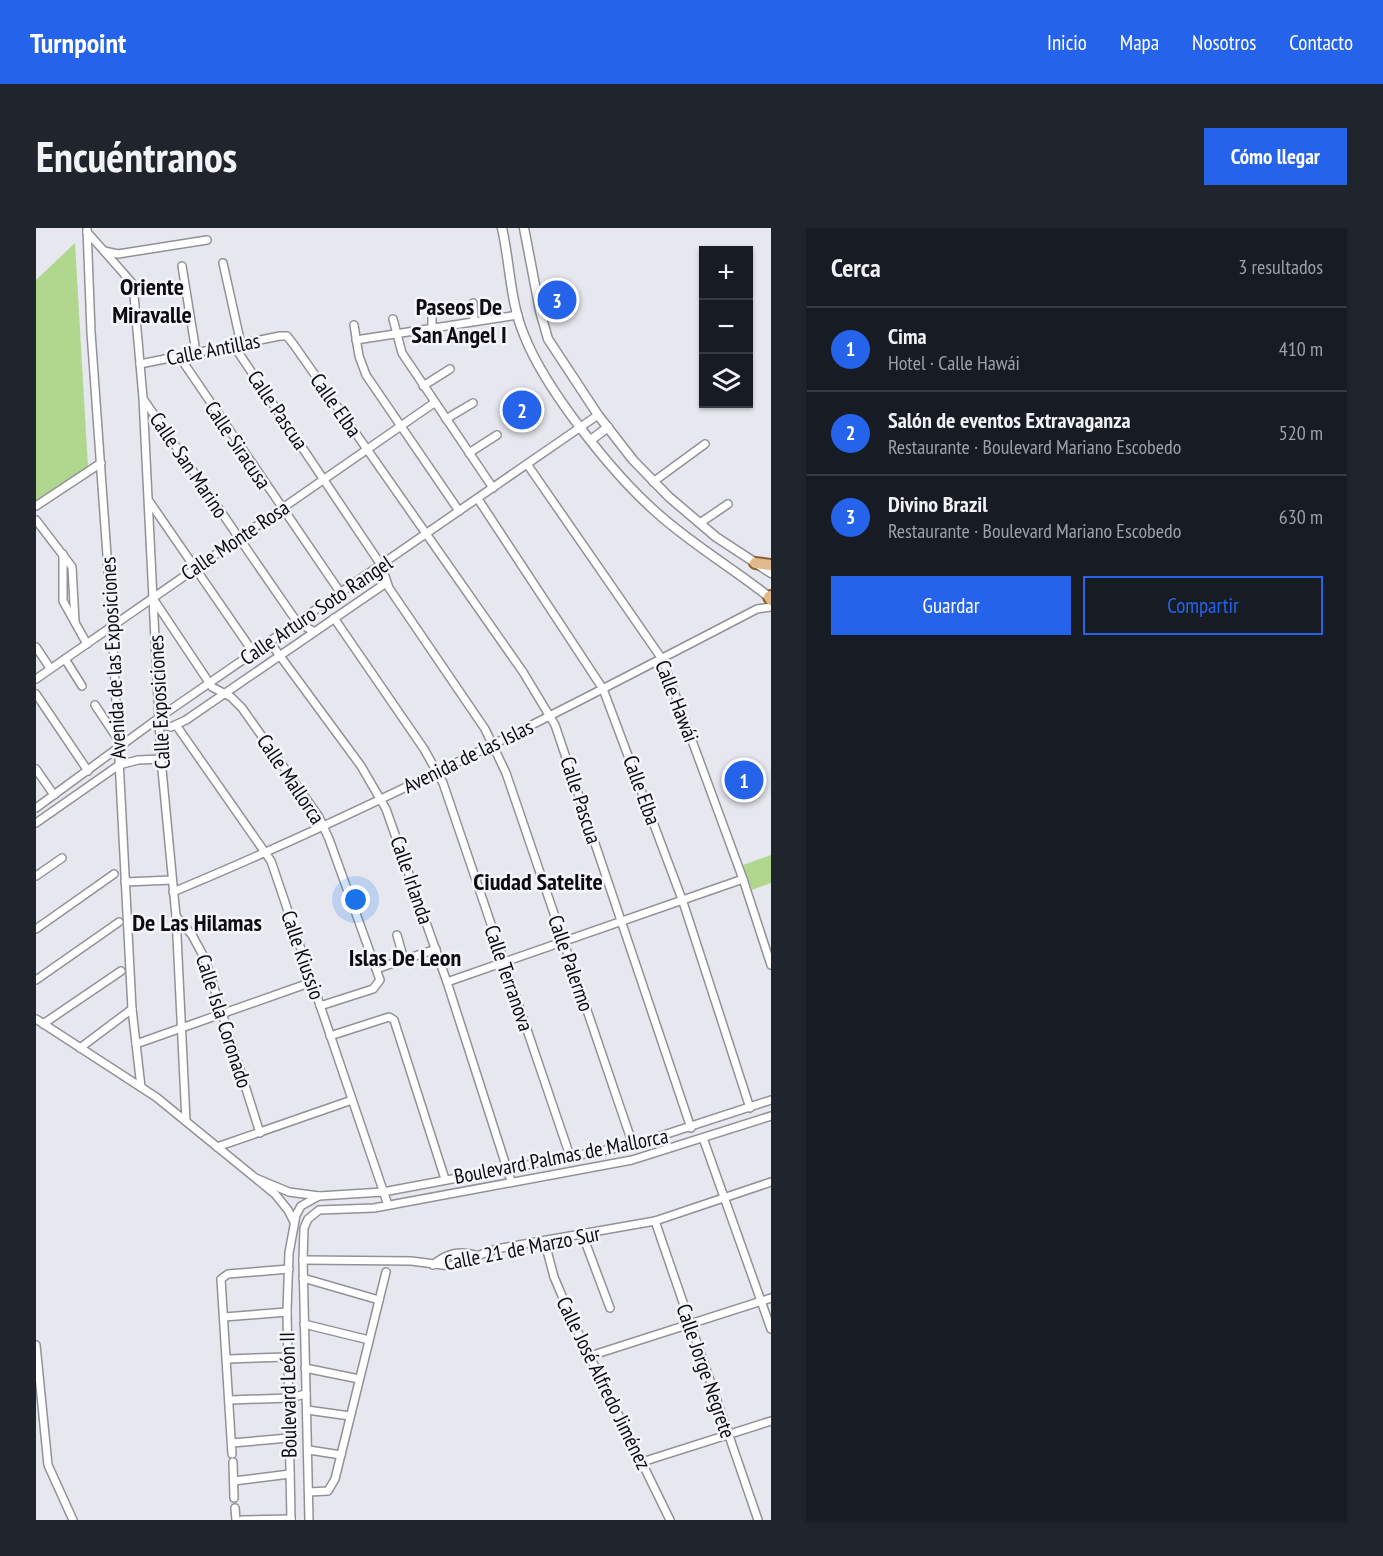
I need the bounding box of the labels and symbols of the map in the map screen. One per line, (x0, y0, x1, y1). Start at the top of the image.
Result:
district label: Oriente Miravalle (112, 271, 192, 330)
pin: 3 (538, 278, 576, 322)
district label: Paseos De San Angel I (411, 291, 507, 350)
street label: Calle Antillas (164, 327, 262, 371)
street label: Calle Pascua (242, 365, 314, 455)
street label: Calle Elba (304, 368, 368, 442)
pin: 2 (502, 388, 542, 432)
street label: Calle Siracusa (199, 396, 277, 494)
street label: Calle San Marino (144, 407, 234, 523)
street label: Calle Monte Rosa (176, 494, 294, 586)
street label: Calle Arturo Soto Rangel (235, 549, 397, 671)
street label: Avenida de las Exposiciones (94, 556, 132, 760)
street label: Calle Exposiciones (142, 634, 176, 770)
street label: Calle Hawái (649, 656, 705, 746)
street label: Avenida de las Islas (399, 713, 537, 799)
street label: Calle Mallorca (251, 729, 331, 829)
street label: Calle Elba (617, 752, 667, 828)
street label: Calle Pascua (554, 753, 608, 847)
pin: 1 (724, 758, 764, 802)
street label: Calle Irlanda (384, 832, 440, 928)
district label: Ciudad Satelite (473, 866, 603, 897)
your location (341, 885, 370, 914)
district label: De Las Hilamas (132, 907, 262, 938)
street label: Calle Kiussio (275, 907, 331, 1003)
street label: Calle Palermo (542, 911, 600, 1015)
street label: Calle Terranova (478, 921, 540, 1035)
district label: Islas De Leon (349, 942, 461, 973)
street label: Calle Isla Coronado (190, 951, 258, 1091)
street label: Boulevard Palmas de Mallorca (452, 1122, 670, 1190)
street label: Calle 21 de Marzo Sur (442, 1220, 603, 1276)
street label: Calle José Alfredo Jiménez (550, 1292, 658, 1474)
street label: Calle Jorge Negrete (670, 1300, 742, 1442)
street label: Boulevard León II (273, 1332, 303, 1458)

